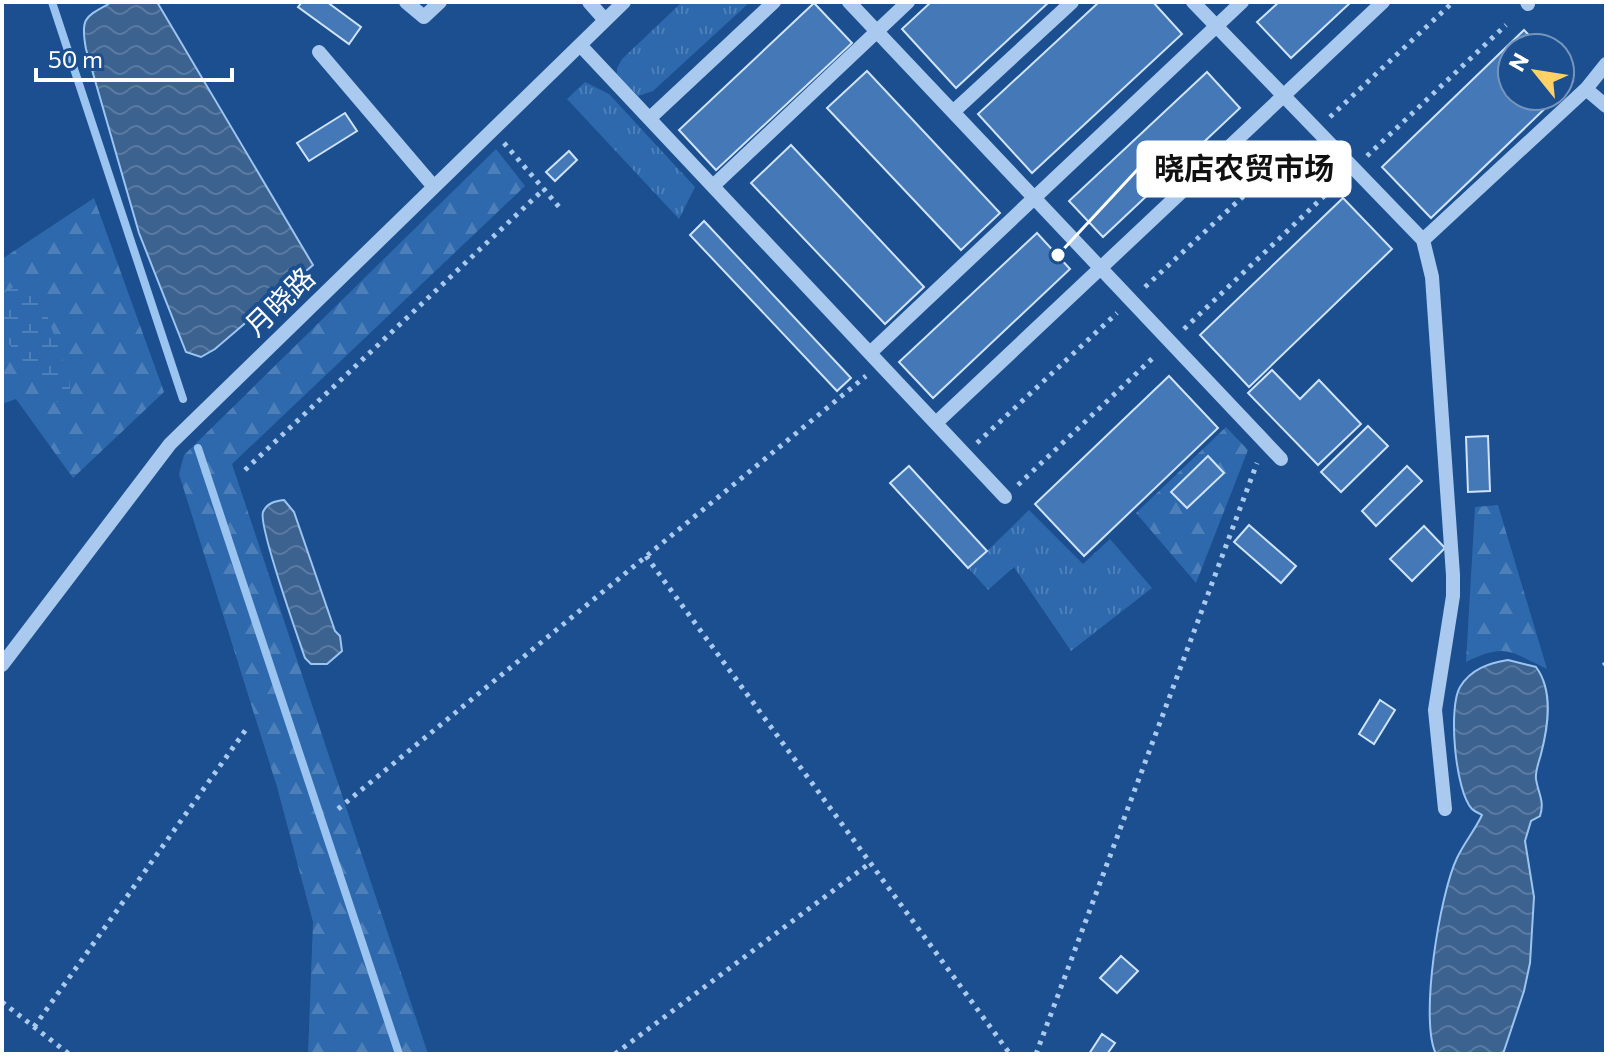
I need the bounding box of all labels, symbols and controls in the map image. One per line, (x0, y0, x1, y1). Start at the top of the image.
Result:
scale bar (36, 32, 232, 82)
north arrow (1496, 32, 1576, 112)
text: 50 m (48, 44, 103, 73)
text: N (1502, 48, 1534, 76)
callout: 晓店农贸市场 (1138, 142, 1350, 196)
text: 晓店农贸市场 (1154, 148, 1334, 185)
street label: 月晓路 (237, 260, 321, 342)

